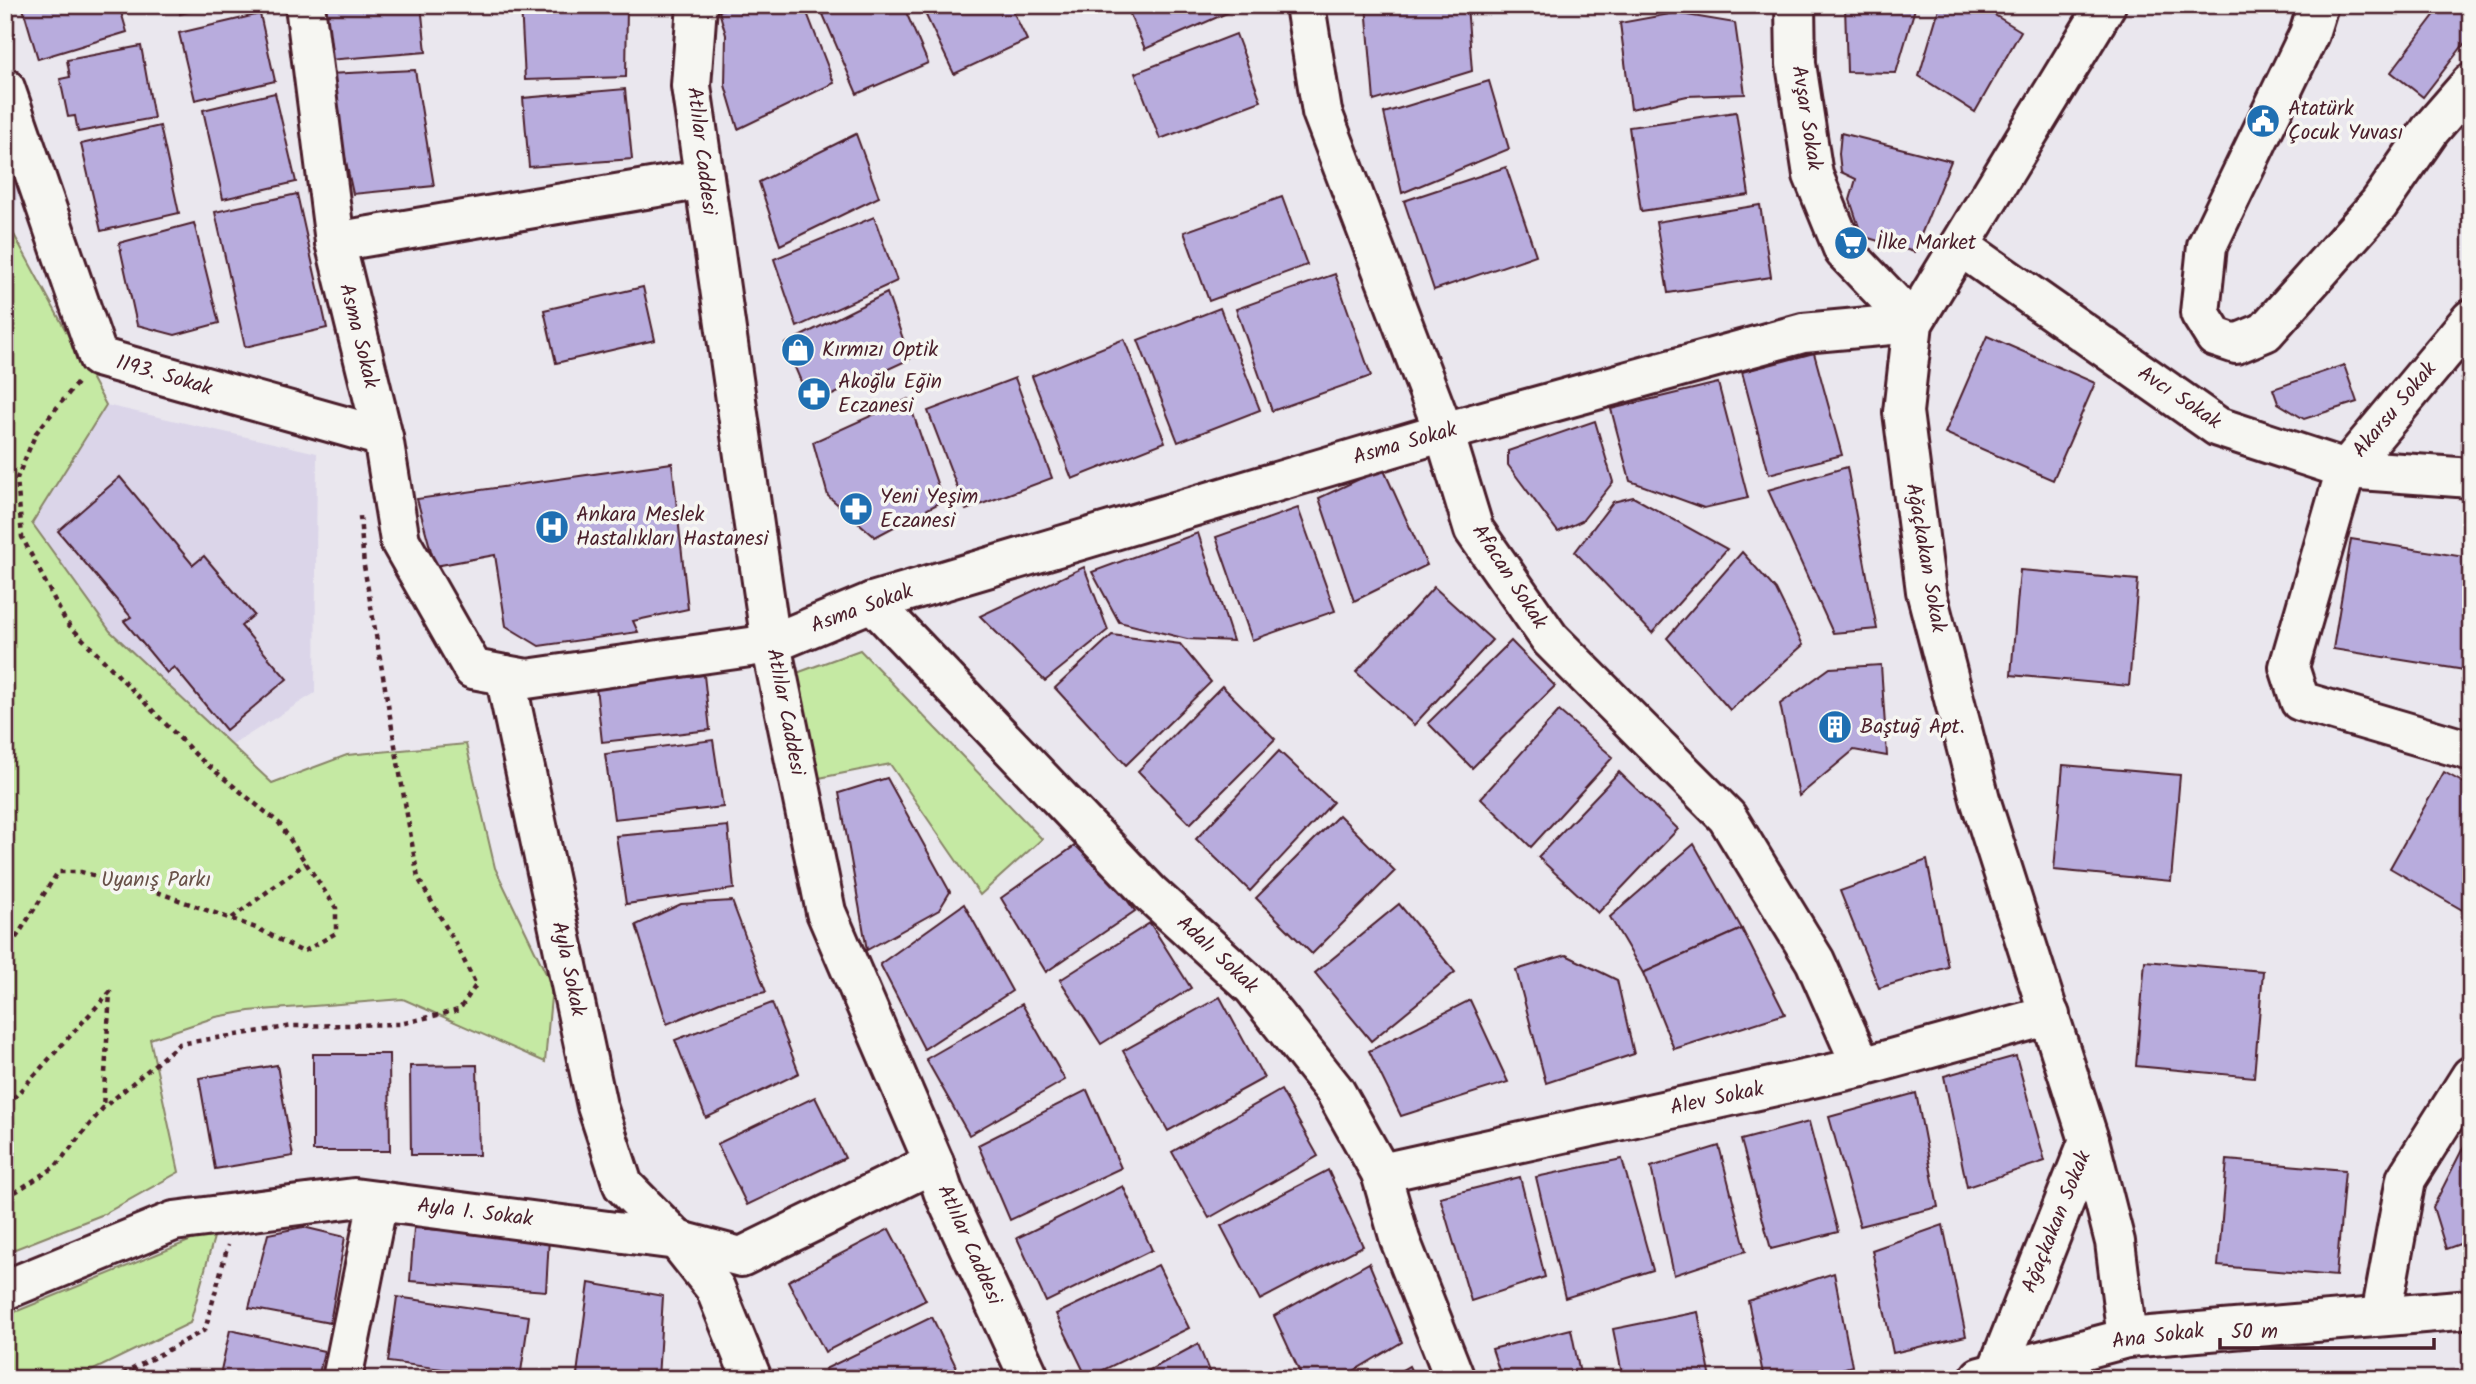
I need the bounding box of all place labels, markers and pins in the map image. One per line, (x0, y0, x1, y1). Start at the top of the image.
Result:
place label: Atatürk Çocuk Yuvası (2288, 93, 2403, 150)
public building icon: Atatürk Çocuk Yuvası (2244, 102, 2282, 140)
supermarket icon: İlke Market (1832, 224, 1870, 262)
place label: İlke Market (1876, 227, 1977, 260)
shop icon: Kırmızı Optik (779, 331, 817, 369)
place label: Kırmızı Optik (822, 334, 938, 367)
place label: Akoğlu Eğin Eczanesi (838, 366, 942, 423)
pharmacy icon: Akoğlu Eğin Eczanesi (795, 375, 833, 413)
place label: Yeni Yeşim Eczanesi (880, 481, 978, 538)
pharmacy icon: Yeni Yeşim Eczanesi (837, 490, 875, 528)
place label: Ankara Meslek Hastalıkları Hastanesi (576, 499, 770, 556)
hospital icon: Ankara Meslek Hastalıkları Hastanesi (533, 508, 571, 546)
building icon: Baştuğ Apt. (1816, 708, 1854, 746)
place label: Baştuğ Apt. (1860, 711, 1965, 744)

